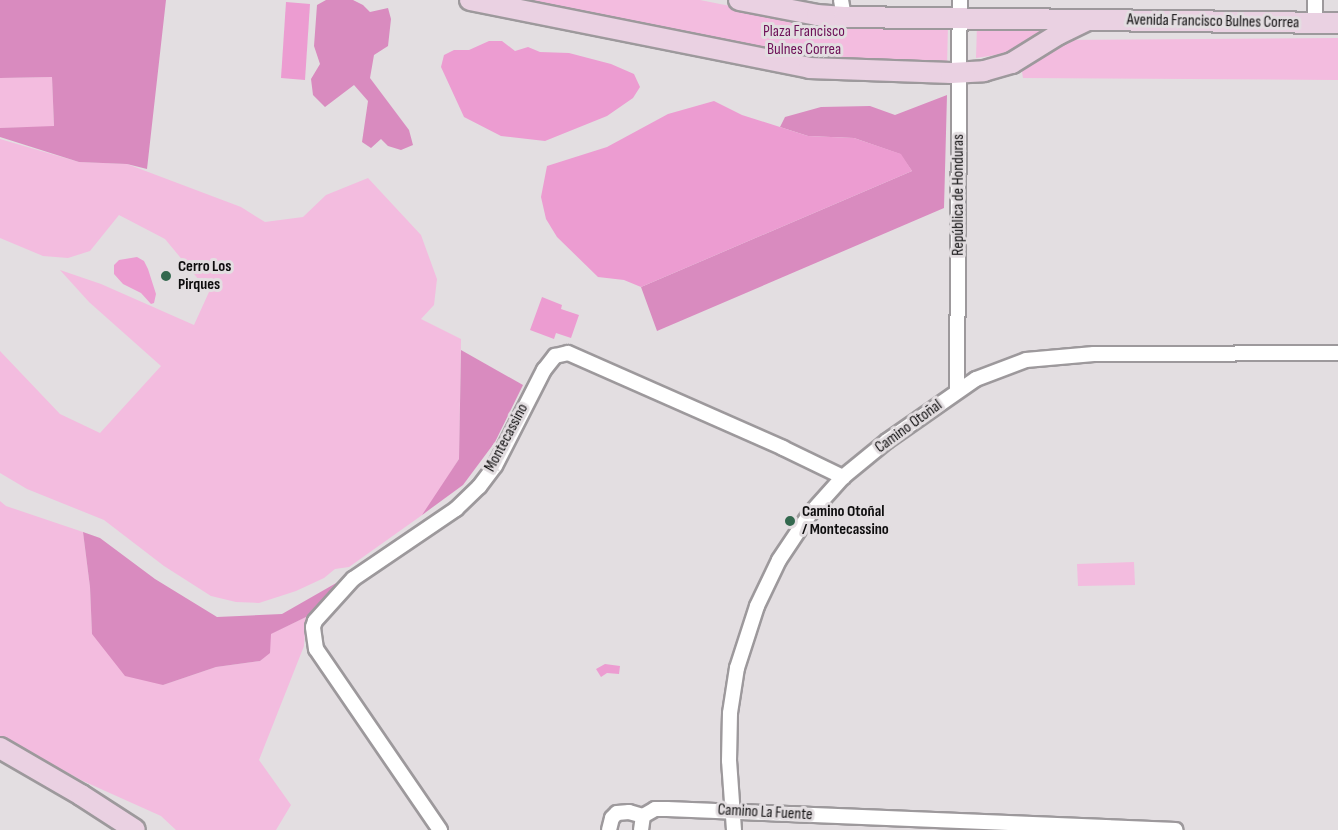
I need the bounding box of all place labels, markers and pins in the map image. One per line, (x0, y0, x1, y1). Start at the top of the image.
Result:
place label: Cerro Los Pirques (178, 257, 231, 295)
marker: Cerro Los Pirques (159, 269, 173, 283)
place label: Camino Otoñal / Montecassino (802, 502, 889, 540)
marker: Camino Otoñal / Montecassino (783, 514, 797, 528)

